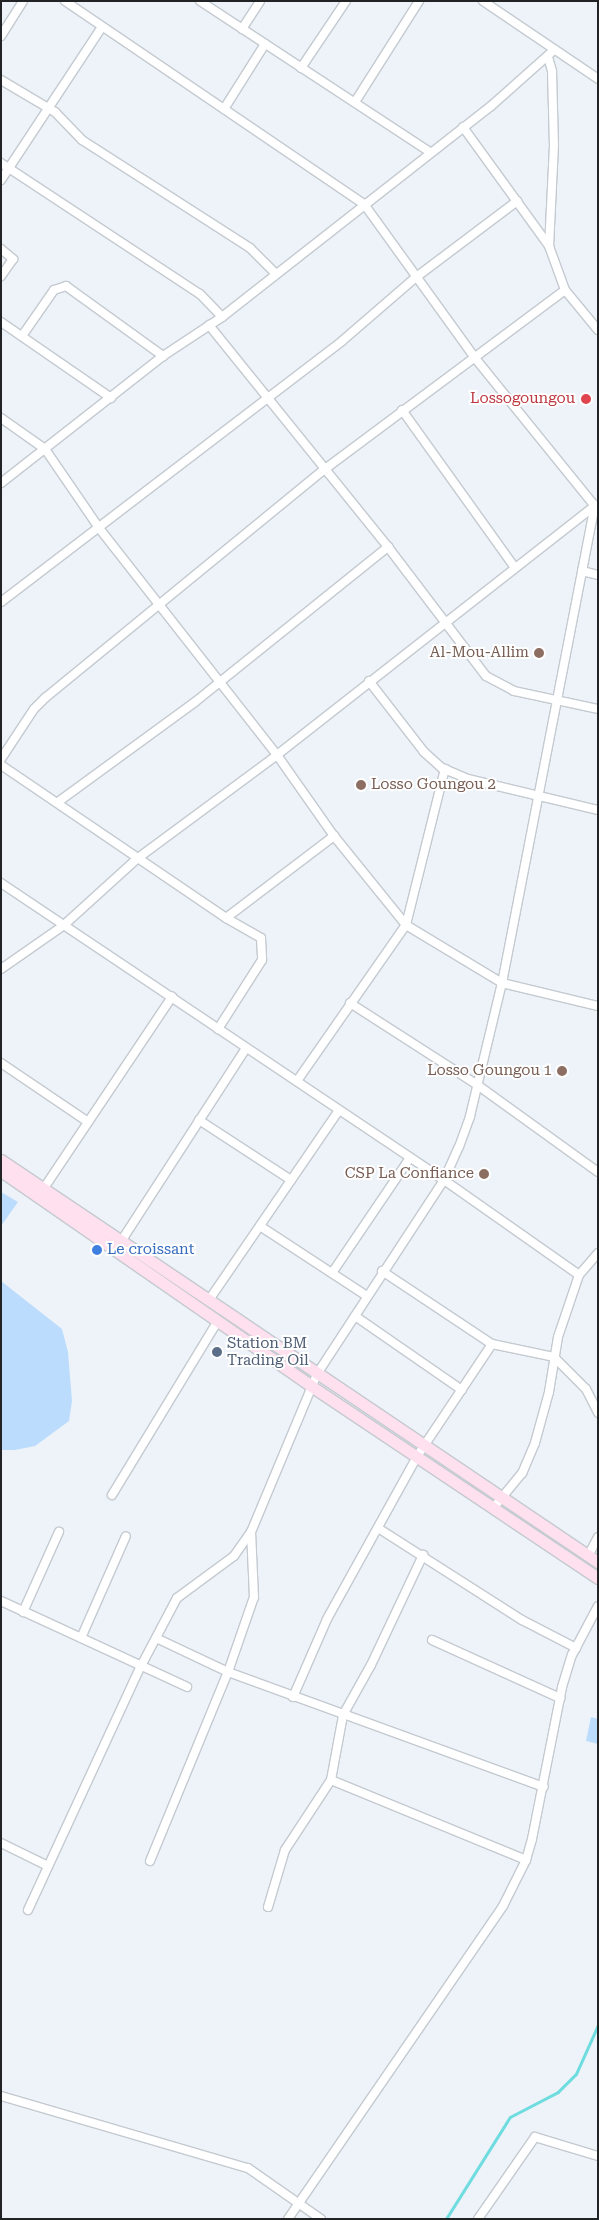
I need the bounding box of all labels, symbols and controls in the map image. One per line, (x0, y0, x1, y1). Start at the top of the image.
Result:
place label: Lossogoungou (470, 390, 575, 408)
marker: Lossogoungou (579, 392, 593, 406)
place label: Al-Mou-Allim (430, 644, 529, 662)
marker: Al-Mou-Allim (533, 647, 545, 659)
place label: Losso Goungou 2 (371, 776, 496, 794)
marker: Losso Goungou 2 (355, 779, 367, 791)
place label: Losso Goungou 1 (427, 1062, 552, 1080)
marker: Losso Goungou 1 (556, 1065, 568, 1077)
place label: CSP La Confiance (345, 1165, 474, 1183)
marker: CSP La Confiance (478, 1168, 490, 1180)
place label: Le croissant (107, 1241, 194, 1259)
marker: Le croissant (91, 1244, 103, 1256)
place label: Station BM Trading Oil (227, 1334, 309, 1369)
marker: Station BM Trading Oil (211, 1346, 223, 1358)

